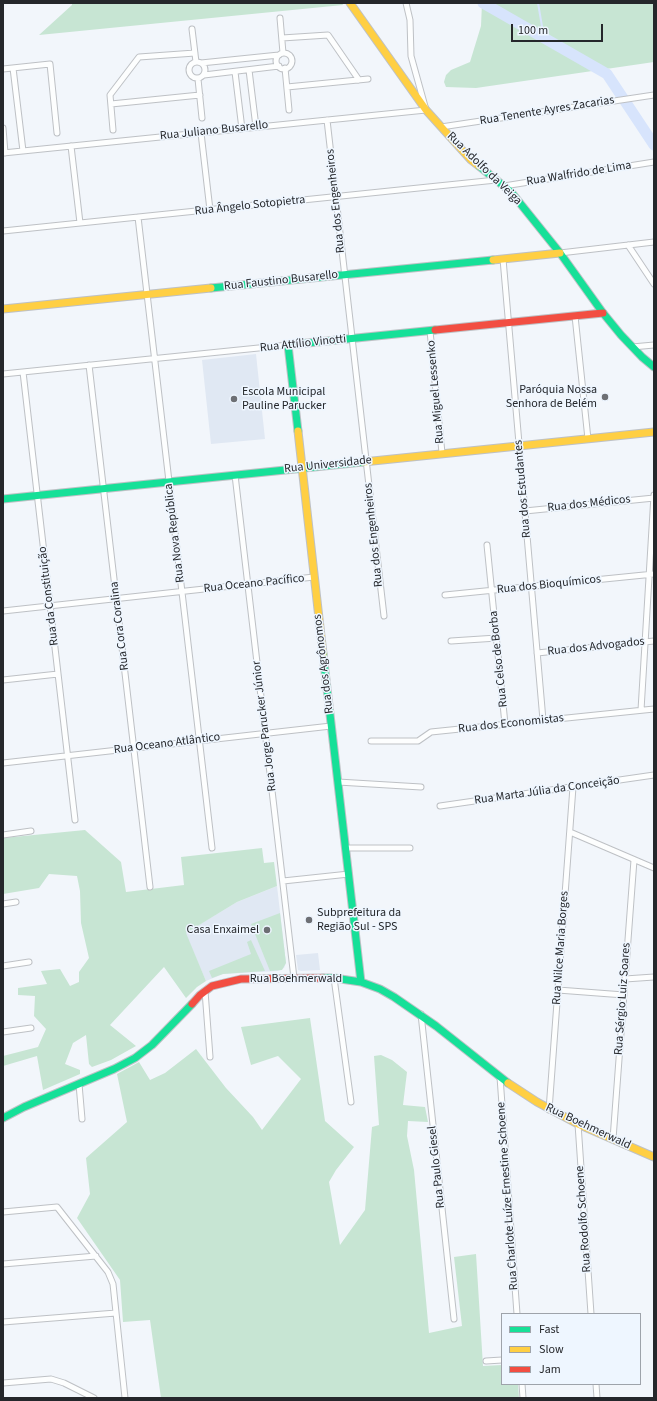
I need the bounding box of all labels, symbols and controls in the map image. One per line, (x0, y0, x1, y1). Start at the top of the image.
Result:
scale bar (513, 16, 605, 42)
text: 100 m (518, 22, 548, 39)
street label: Rua Tenente Ayres Zacarias (479, 93, 615, 129)
street label: Rua Juliano Busarello (159, 118, 269, 144)
street label: Rua Adolfo da Veiga (443, 130, 525, 208)
street label: Rua dos Engenheiros (323, 148, 349, 254)
street label: Rua Walfrido de Lima (525, 159, 633, 189)
street label: Rua Ângelo Sotopietra (194, 193, 306, 219)
street label: Rua Faustino Busarello (223, 268, 339, 294)
street label: Rua Attílio Vinotti (259, 332, 347, 356)
street label: Rua Miguel Lessenko (424, 340, 448, 444)
place label: Paróquia Nossa Senhora de Belém (506, 383, 597, 411)
place label: Escola Municipal Pauline Parucker (242, 385, 326, 413)
marker: Paróquia Nossa Senhora de Belém (600, 392, 610, 402)
marker: Escola Municipal Pauline Parucker (229, 394, 239, 404)
street label: Rua dos Estudantes (512, 439, 534, 539)
street label: Rua Universidade (283, 453, 373, 477)
street label: Rua dos Engenheiros (361, 482, 387, 588)
street label: Rua Nova República (162, 483, 188, 583)
street label: Rua dos Médicos (547, 492, 631, 516)
street label: Rua da Constituição (36, 545, 62, 647)
street label: Rua Oceano Pacífico (203, 572, 305, 596)
street label: Rua dos Bioquímicos (496, 572, 602, 598)
street label: Rua Cora Coralina (107, 581, 133, 671)
street label: Rua Celso de Borba (487, 610, 511, 708)
street label: Rua dos Agrônomos (311, 613, 337, 715)
street label: Rua dos Advogados (547, 635, 645, 659)
street label: Rua Jorge Parucker Júnior (250, 660, 280, 792)
street label: Rua dos Economistas (458, 711, 564, 737)
street label: Rua Oceano Atlântico (113, 730, 221, 758)
street label: Rua Marta Júlia da Conceição (473, 774, 621, 808)
street label: Rua Nilce Maria Borges (550, 891, 572, 1005)
place label: Subprefeitura da Região Sul - SPS (317, 906, 401, 934)
marker: Subprefeitura da Região Sul - SPS (304, 915, 314, 925)
place label: Casa Enxaimel (187, 923, 259, 937)
marker: Casa Enxaimel (262, 925, 272, 935)
street label: Rua Sérgio Luiz Soares (612, 942, 634, 1056)
street label: Rua Boehmerwald (250, 972, 342, 986)
street label: Rua Charlote Luíze Ernestine Schoene (494, 1101, 522, 1291)
street label: Rua Boehmerwald (543, 1101, 633, 1153)
street label: Rua Paulo Giesel (426, 1125, 448, 1209)
street label: Rua Rodolfo Schoene (573, 1165, 595, 1273)
legend (501, 1313, 641, 1385)
text: Fast (539, 1321, 559, 1338)
text: Slow (539, 1341, 564, 1358)
text: Jam (539, 1361, 561, 1378)

